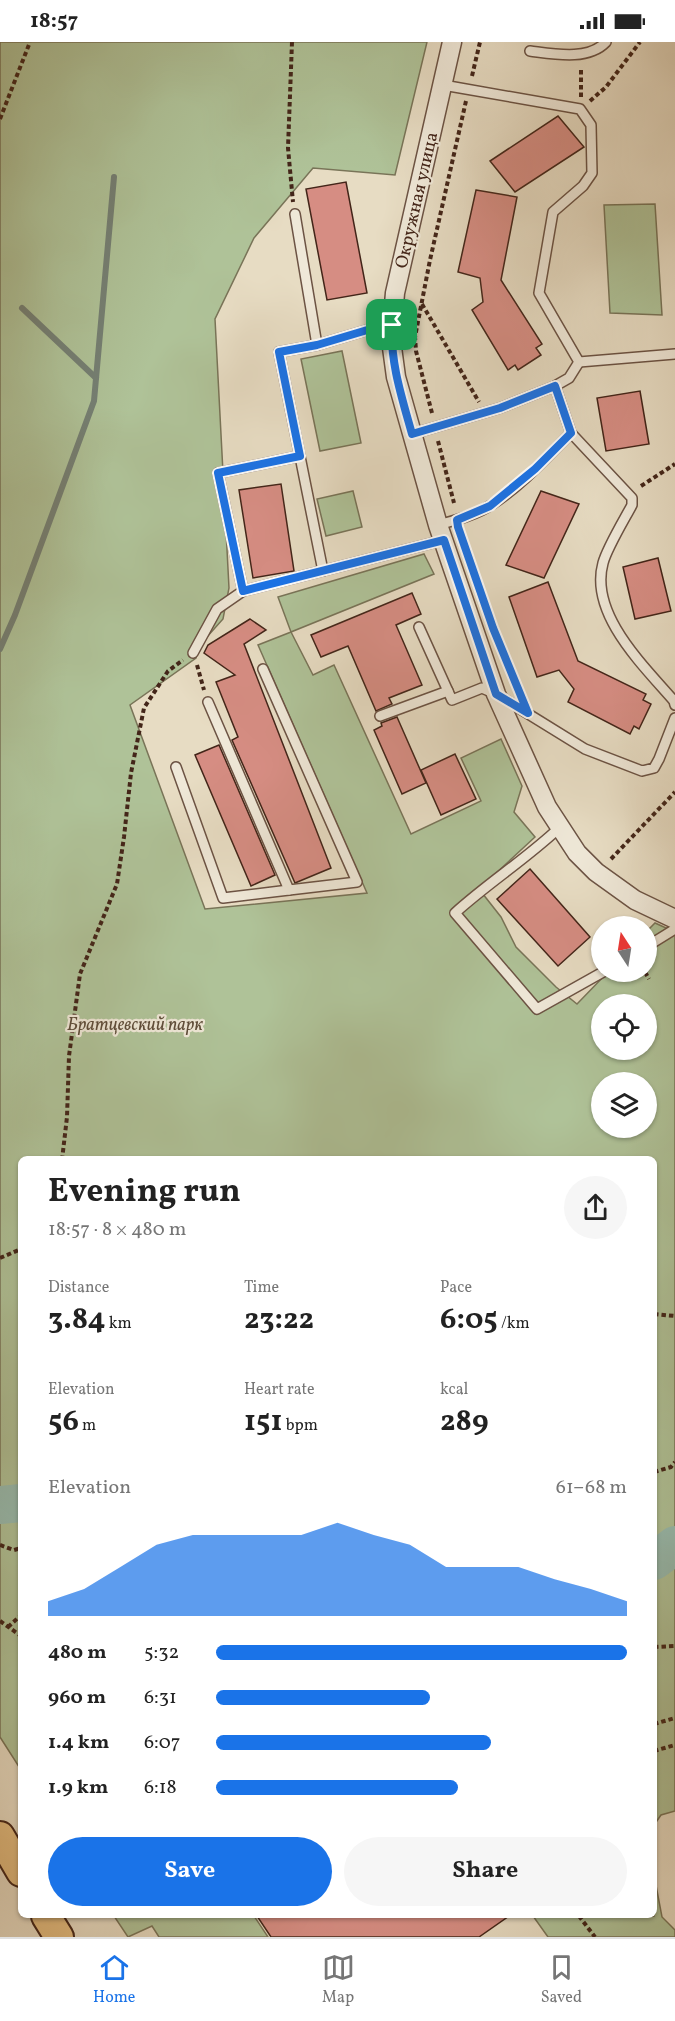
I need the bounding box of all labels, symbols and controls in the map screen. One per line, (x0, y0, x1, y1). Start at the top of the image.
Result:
text: 18:57 (30, 6, 78, 37)
street label: Окружная улица (390, 130, 445, 271)
pin (366, 299, 417, 350)
icon: arrive (375, 308, 408, 341)
north arrow (591, 916, 657, 982)
map controls (591, 916, 657, 1138)
button: locate (591, 994, 657, 1060)
park label: Братцевский парк (67, 1013, 203, 1038)
button: layers (591, 1072, 657, 1138)
text: Evening run (48, 1170, 241, 1216)
button: share (564, 1176, 627, 1239)
text: 18:57 · 8 × 480 m (48, 1216, 186, 1244)
text: Distance (48, 1277, 109, 1299)
text: Time (244, 1277, 279, 1299)
text: Pace (440, 1277, 472, 1299)
text: 3.84 (48, 1299, 106, 1341)
text: 23:22 (244, 1299, 314, 1341)
text: 6:05 (440, 1299, 498, 1341)
text: km (106, 1313, 132, 1335)
text: /km (498, 1313, 530, 1335)
text: Elevation (48, 1379, 115, 1401)
text: Heart rate (244, 1379, 315, 1401)
text: kcal (440, 1379, 468, 1401)
text: 56 (48, 1401, 79, 1443)
text: 151 (244, 1401, 283, 1443)
text: 289 (440, 1401, 489, 1443)
text: m (79, 1415, 96, 1437)
text: bpm (283, 1415, 318, 1437)
text: Elevation (48, 1474, 131, 1502)
text: 61–68 m (556, 1474, 627, 1502)
text: 480 m (48, 1639, 107, 1667)
text: 5:32 (144, 1639, 179, 1667)
text: 960 m (48, 1684, 106, 1712)
text: 6:31 (144, 1684, 177, 1712)
text: 1.4 km (48, 1729, 109, 1757)
text: 6:07 (144, 1729, 181, 1757)
text: 1.9 km (48, 1774, 108, 1802)
text: 6:18 (144, 1774, 177, 1802)
button: Save (48, 1837, 332, 1906)
button: Share (344, 1837, 627, 1906)
tab: Home (93, 1951, 135, 2009)
tab: Map (322, 1951, 355, 2009)
tab: Saved (541, 1951, 582, 2009)

